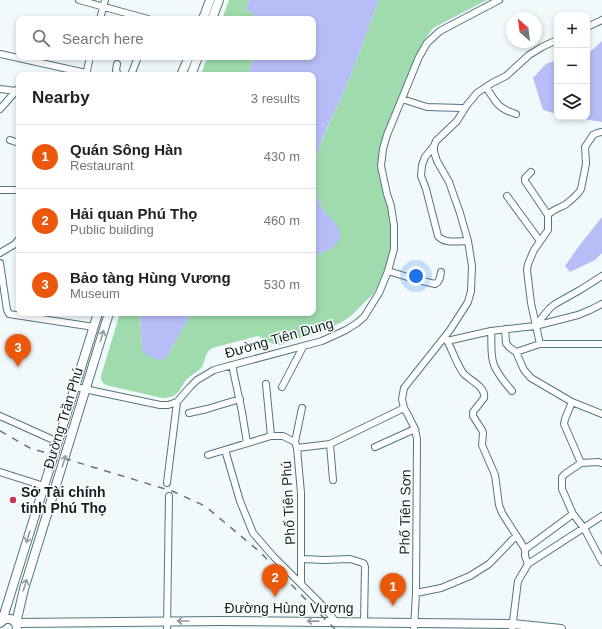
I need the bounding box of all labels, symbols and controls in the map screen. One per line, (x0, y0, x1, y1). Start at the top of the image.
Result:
north arrow (506, 12, 542, 48)
map controls (554, 12, 590, 120)
button: + (554, 12, 590, 48)
search box (16, 16, 316, 60)
icon: search (30, 27, 52, 49)
text: Search here (62, 30, 144, 47)
button: − (554, 48, 590, 84)
button: layers (554, 84, 590, 120)
text: Nearby (32, 88, 90, 107)
text: 3 results (251, 91, 300, 106)
text: Quán Sông Hàn (70, 141, 183, 158)
text: 1 (41, 149, 49, 164)
text: 430 m (264, 149, 300, 164)
text: Restaurant (70, 158, 134, 173)
text: Hải quan Phú Thọ (70, 205, 198, 222)
text: 2 (41, 213, 49, 228)
text: 460 m (264, 213, 300, 228)
text: Public building (70, 222, 154, 237)
your location (406, 266, 426, 286)
text: Bảo tàng Hùng Vương (70, 269, 231, 286)
text: 3 (41, 277, 49, 292)
text: 530 m (264, 277, 300, 292)
text: Museum (70, 286, 120, 301)
street label: Đường Tiên Dung (223, 315, 335, 361)
one-way arrow (99, 330, 106, 343)
pin: 3 (5, 334, 31, 367)
street label: Đường Trần Phú (40, 365, 86, 471)
one-way arrow (61, 454, 68, 467)
street label: Phố Tiên Phú (278, 461, 298, 545)
street label: Phố Tiên Sơn (396, 469, 414, 555)
place label: Sở Tài chính tỉnh Phú Thọ (21, 484, 107, 516)
marker: Sở Tài chính tỉnh Phú Thọ (8, 495, 18, 505)
one-way arrow (24, 531, 32, 543)
pin: 2 (262, 564, 288, 597)
pin: 1 (380, 573, 406, 606)
one-way arrow (22, 579, 29, 592)
street label: Đường Hùng Vương (225, 600, 353, 616)
one-way arrow (177, 617, 190, 625)
one-way arrow (307, 618, 320, 625)

